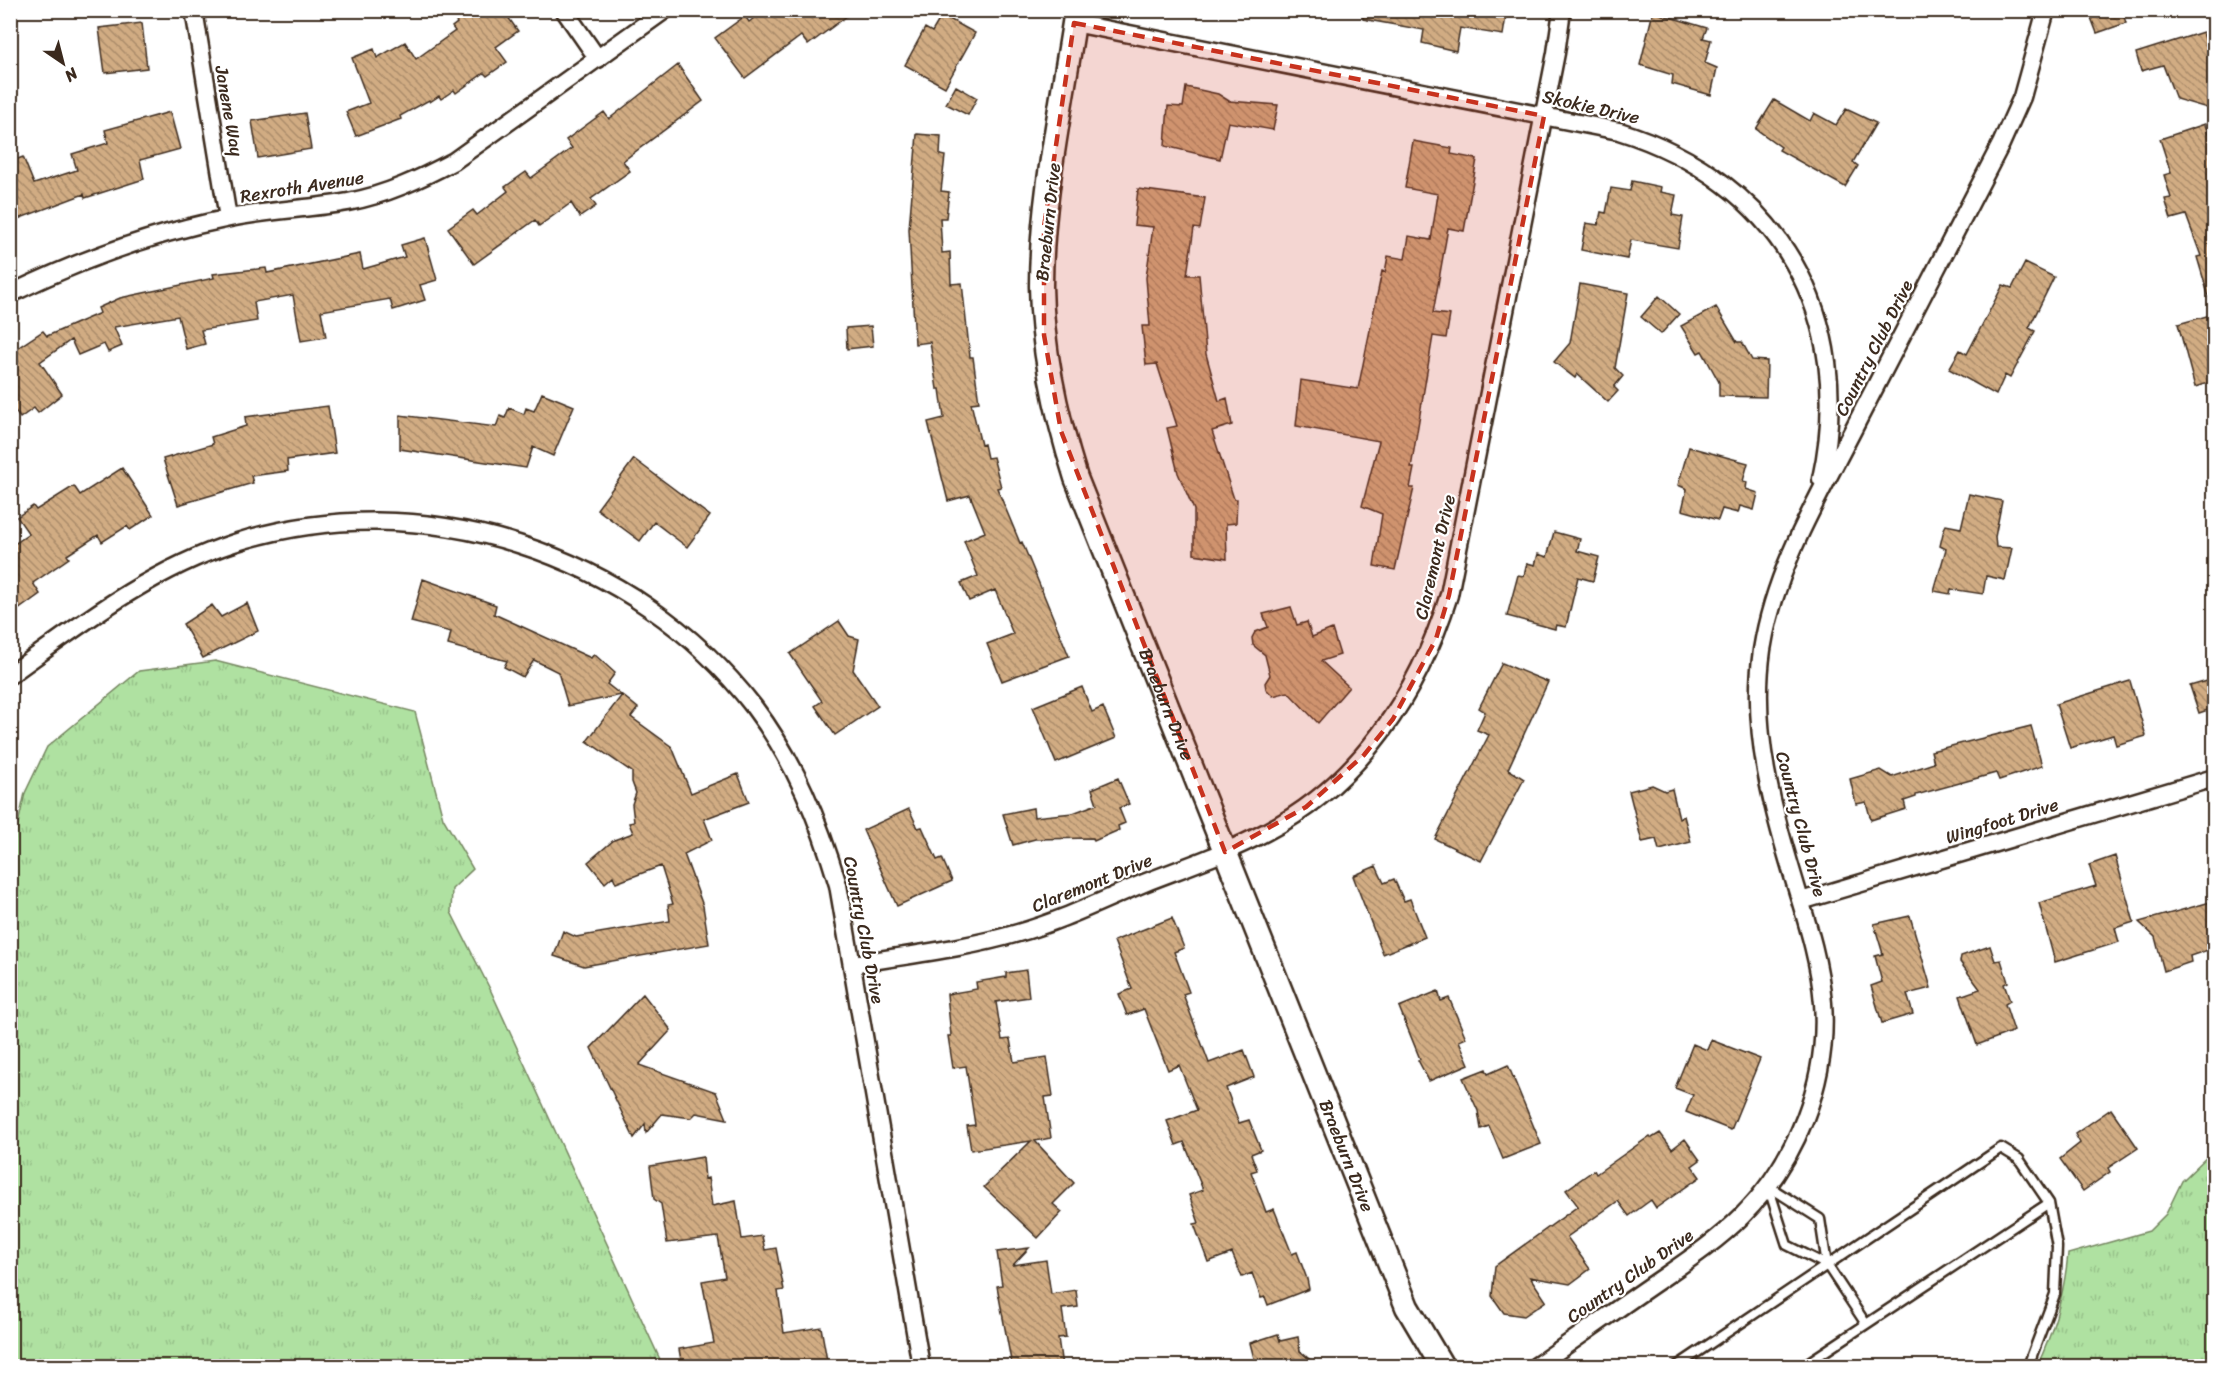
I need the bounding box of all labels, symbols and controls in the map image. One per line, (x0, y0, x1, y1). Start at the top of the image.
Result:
north arrow (33, 33, 93, 93)
text: N (58, 59, 85, 90)
street label: Janene Way (205, 62, 253, 160)
street label: Skokie Drive (1539, 80, 1643, 134)
street label: Rexroth Avenue (238, 161, 366, 213)
street label: Braeburn Drive (1026, 161, 1070, 283)
street label: Country Club Drive (1826, 274, 1922, 422)
street label: Claremont Drive (1405, 491, 1465, 623)
street label: Braeburn Drive (1129, 643, 1203, 765)
street label: Country Club Drive (1766, 748, 1836, 901)
street label: Wingfoot Drive (1941, 789, 2063, 853)
street label: Claremont Drive (1027, 844, 1157, 922)
street label: Country Club Drive (834, 854, 894, 1007)
street label: Braeburn Drive (1310, 1094, 1383, 1217)
street label: Country Club Drive (1560, 1220, 1701, 1332)

